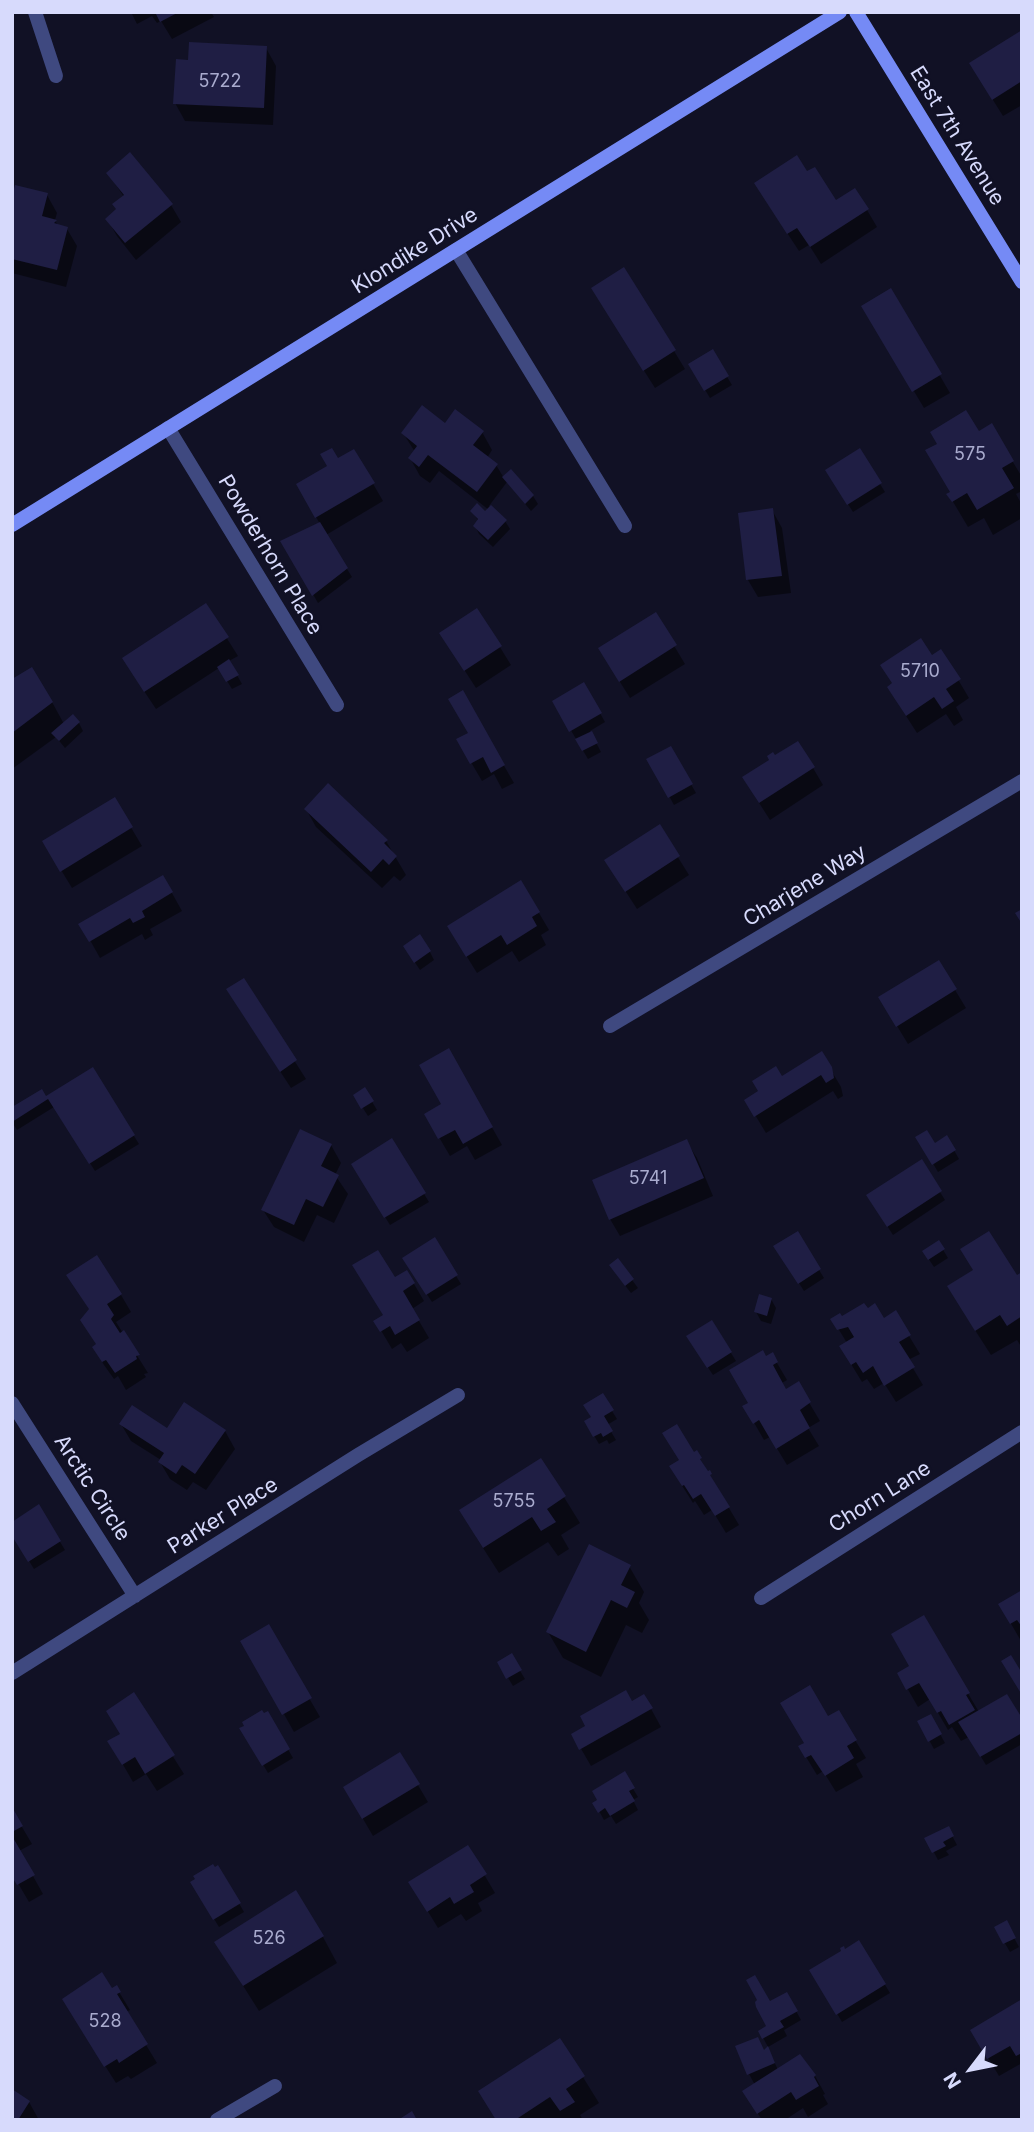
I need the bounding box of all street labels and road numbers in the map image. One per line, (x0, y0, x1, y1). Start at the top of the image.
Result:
street label: East 7th Avenue (904, 62, 1010, 210)
street label: Klondike Drive (347, 202, 483, 300)
street label: Powderhorn Place (212, 471, 328, 639)
street label: Charjene Way (739, 840, 871, 932)
street label: Arctic Circle (48, 1430, 136, 1546)
street label: Chorn Lane (824, 1456, 936, 1538)
street label: Parker Place (163, 1472, 283, 1560)

